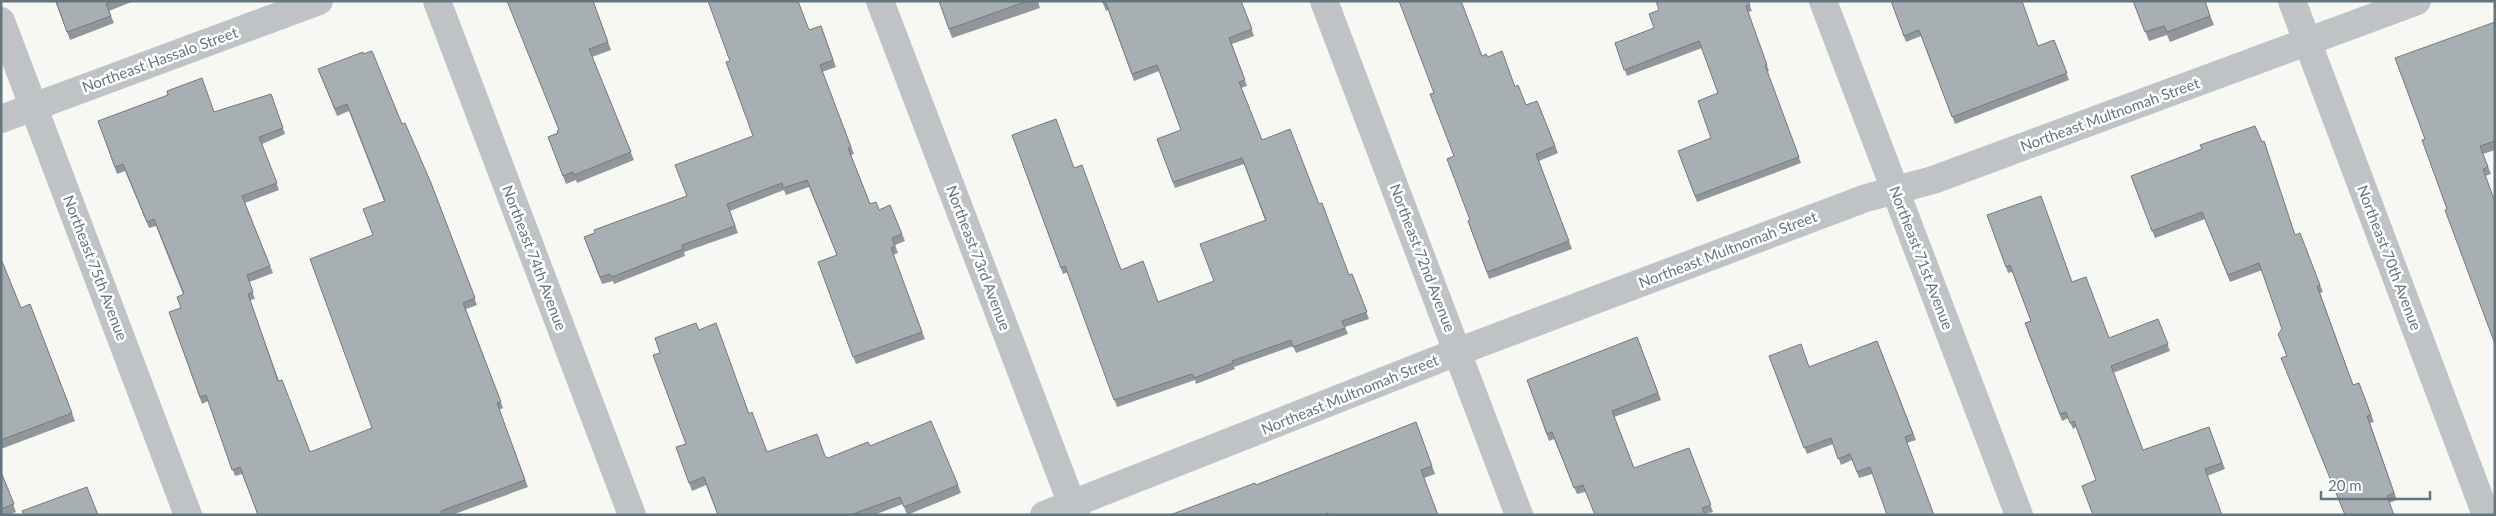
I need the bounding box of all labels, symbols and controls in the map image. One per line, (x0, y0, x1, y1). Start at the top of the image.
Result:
street label: Northeast Hassalo Street (79, 22, 241, 96)
street label: Northeast Multnomah Street (2018, 73, 2202, 155)
street label: Northeast 72nd Avenue (1386, 181, 1460, 334)
street label: Northeast 74th Avenue (499, 182, 571, 333)
street label: Northeast 70th Avenue (2354, 182, 2426, 333)
street label: Northeast 73rd Avenue (943, 183, 1015, 333)
street label: Northeast 71st Avenue (1886, 183, 1958, 332)
street label: Northeast 75th Avenue (60, 192, 132, 343)
street label: Northeast Multnomah Street (1636, 206, 1820, 291)
street label: Northeast Multnomah Street (1258, 350, 1441, 438)
scale bar (2321, 468, 2430, 500)
text: 20 m (2328, 476, 2362, 494)

